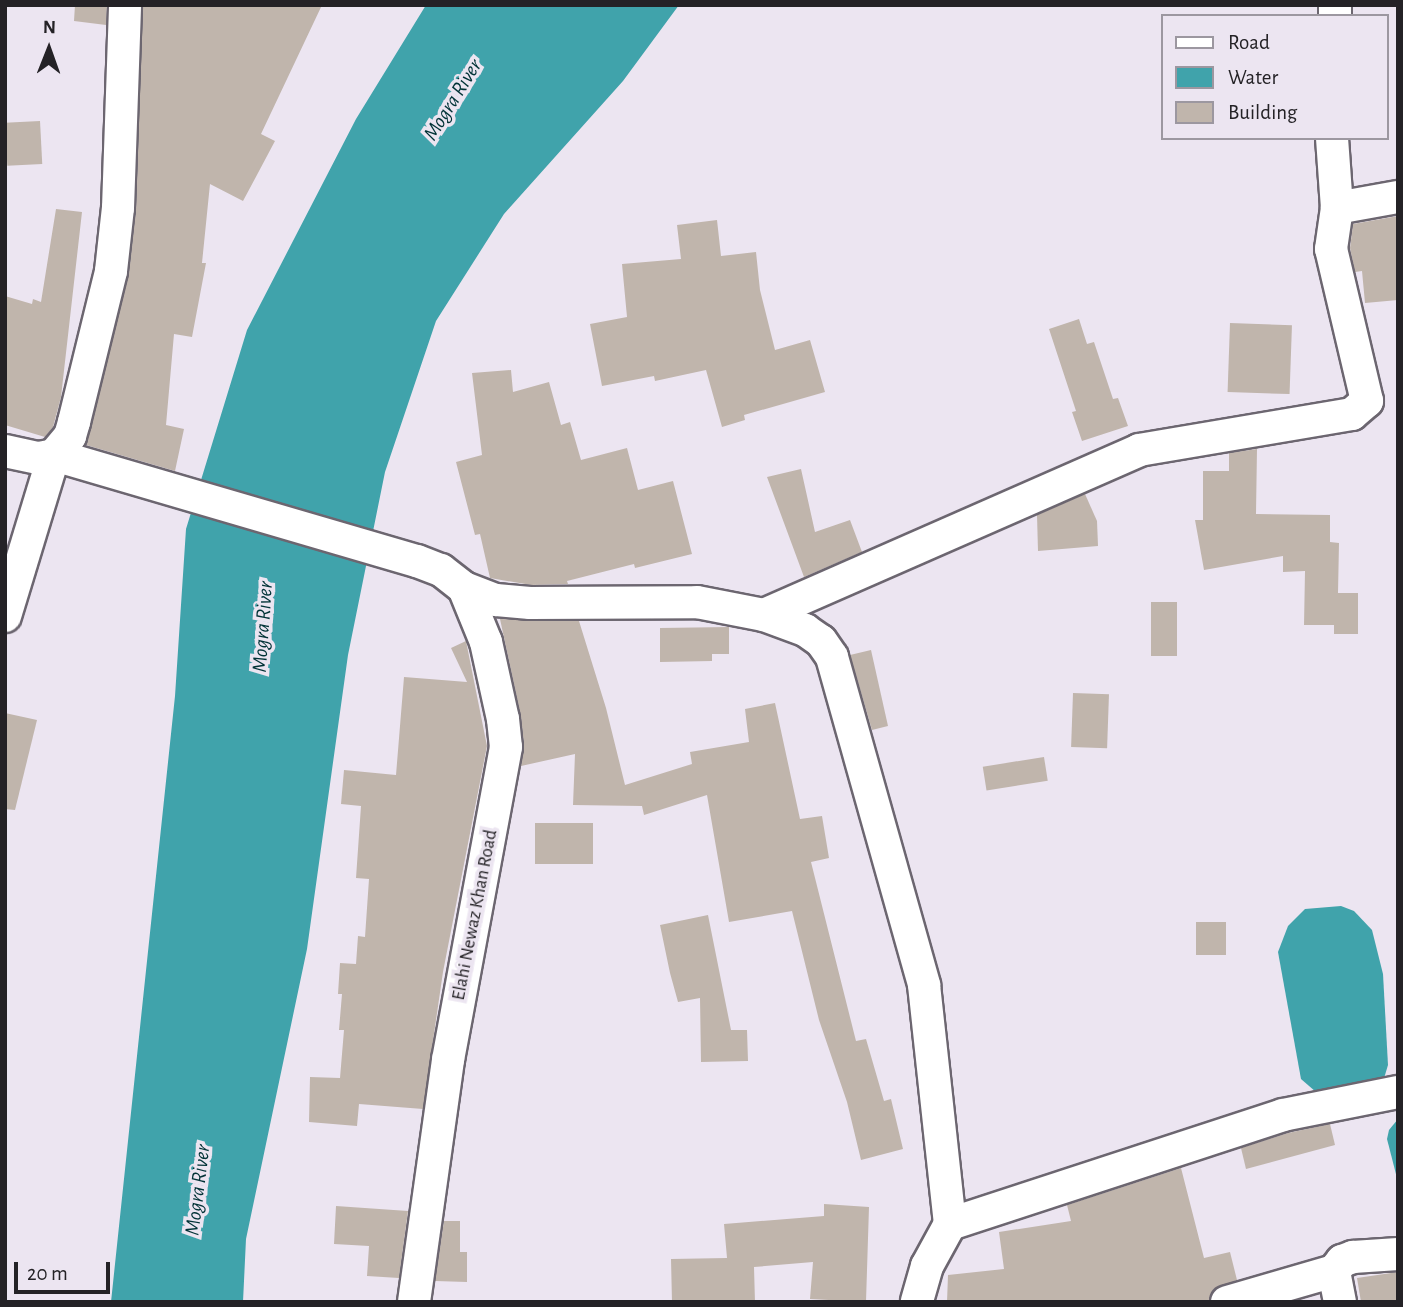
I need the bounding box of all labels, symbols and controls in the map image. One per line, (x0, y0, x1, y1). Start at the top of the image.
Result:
north arrow (14, 14, 84, 84)
legend (1162, 14, 1389, 140)
text: N (43, 18, 56, 37)
text: Road (1228, 32, 1270, 53)
water label: Mogra River (418, 55, 488, 145)
text: Water (1228, 67, 1278, 88)
text: Building (1228, 102, 1297, 123)
water label: Mogra River (247, 581, 279, 673)
street label: Elahi Newaz Khan Road (447, 828, 503, 1002)
water label: Mogra River (180, 1143, 216, 1237)
scale bar (18, 1248, 114, 1292)
text: 20 m (27, 1263, 68, 1284)

